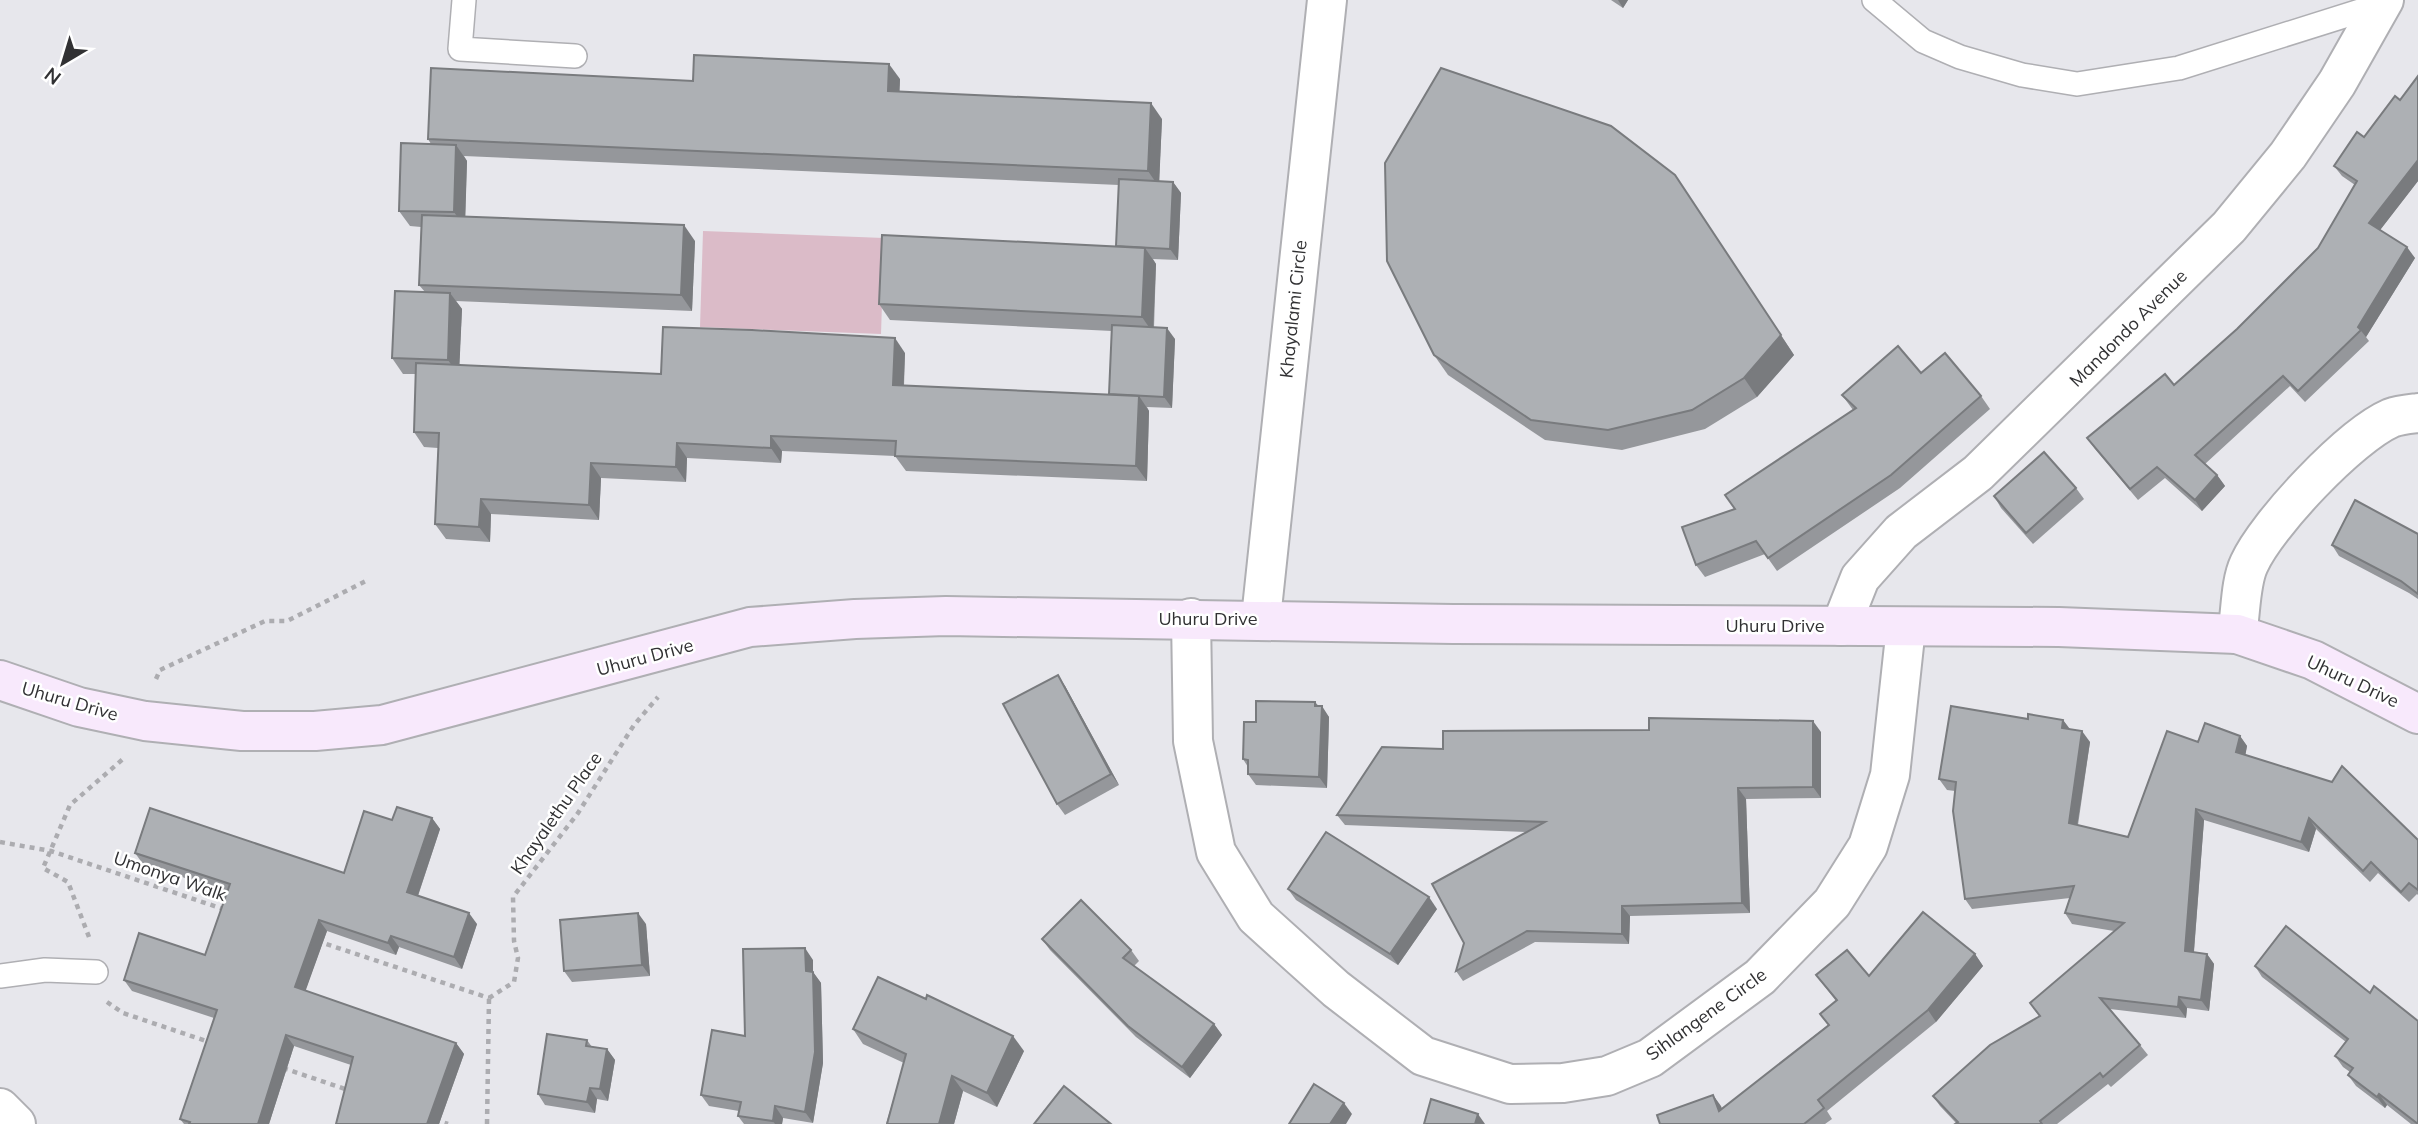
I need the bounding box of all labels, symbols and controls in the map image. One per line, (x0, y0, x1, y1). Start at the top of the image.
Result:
north arrow (28, 28, 98, 98)
text: N (39, 63, 66, 90)
street label: Khayalami Circle (1274, 239, 1312, 379)
street label: Mandondo Avenue (2064, 264, 2192, 392)
street label: Uhuru Drive (1158, 607, 1258, 630)
street label: Uhuru Drive (1725, 614, 1825, 637)
street label: Uhuru Drive (594, 633, 696, 681)
street label: Uhuru Drive (2303, 650, 2403, 712)
street label: Uhuru Drive (19, 676, 121, 726)
street label: Khayalethu Place (505, 747, 607, 879)
street label: Umonya Walk (111, 846, 230, 906)
street label: Sihlangene Circle (1641, 963, 1771, 1065)

